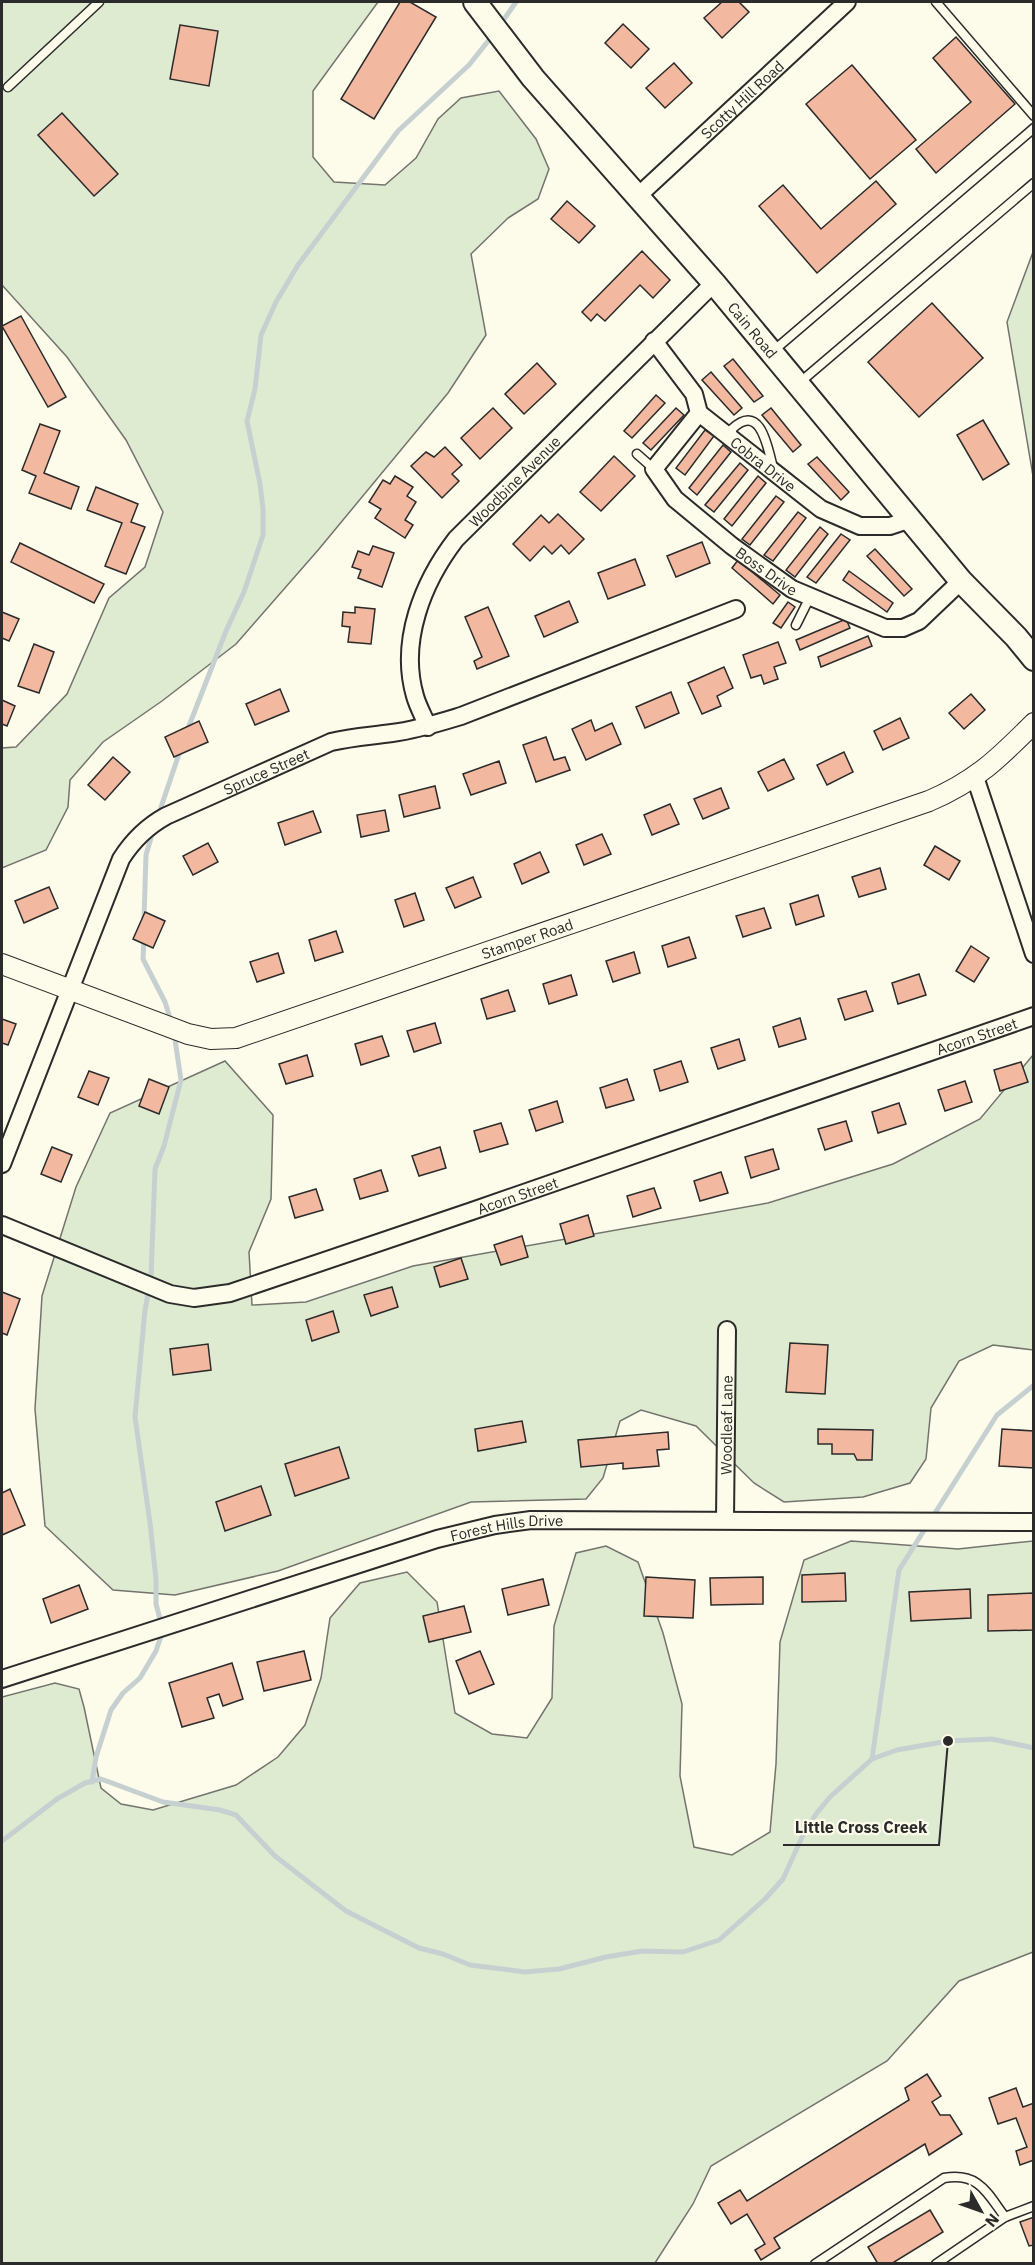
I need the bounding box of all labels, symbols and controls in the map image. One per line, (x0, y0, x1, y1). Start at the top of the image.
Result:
street label: Scotty Hill Road (697, 56, 788, 143)
street label: Cain Road (724, 298, 782, 362)
street label: Woodbine Avenue (464, 432, 564, 531)
street label: Cobra Drive (727, 432, 800, 495)
street label: Boss Drive (732, 542, 800, 599)
street label: Spruce Street (220, 744, 312, 799)
street label: Stamper Road (479, 914, 575, 963)
street label: Acorn Street (934, 1013, 1020, 1059)
street label: Acorn Street (475, 1172, 560, 1218)
street label: Woodleaf Lane (716, 1375, 736, 1475)
street label: Forest Hills Drive (448, 1510, 563, 1545)
callout: Little Cross Creek (783, 1811, 939, 1845)
text: Little Cross Creek (795, 1817, 928, 1837)
north arrow (951, 2181, 1011, 2241)
text: N (981, 2210, 1004, 2232)

